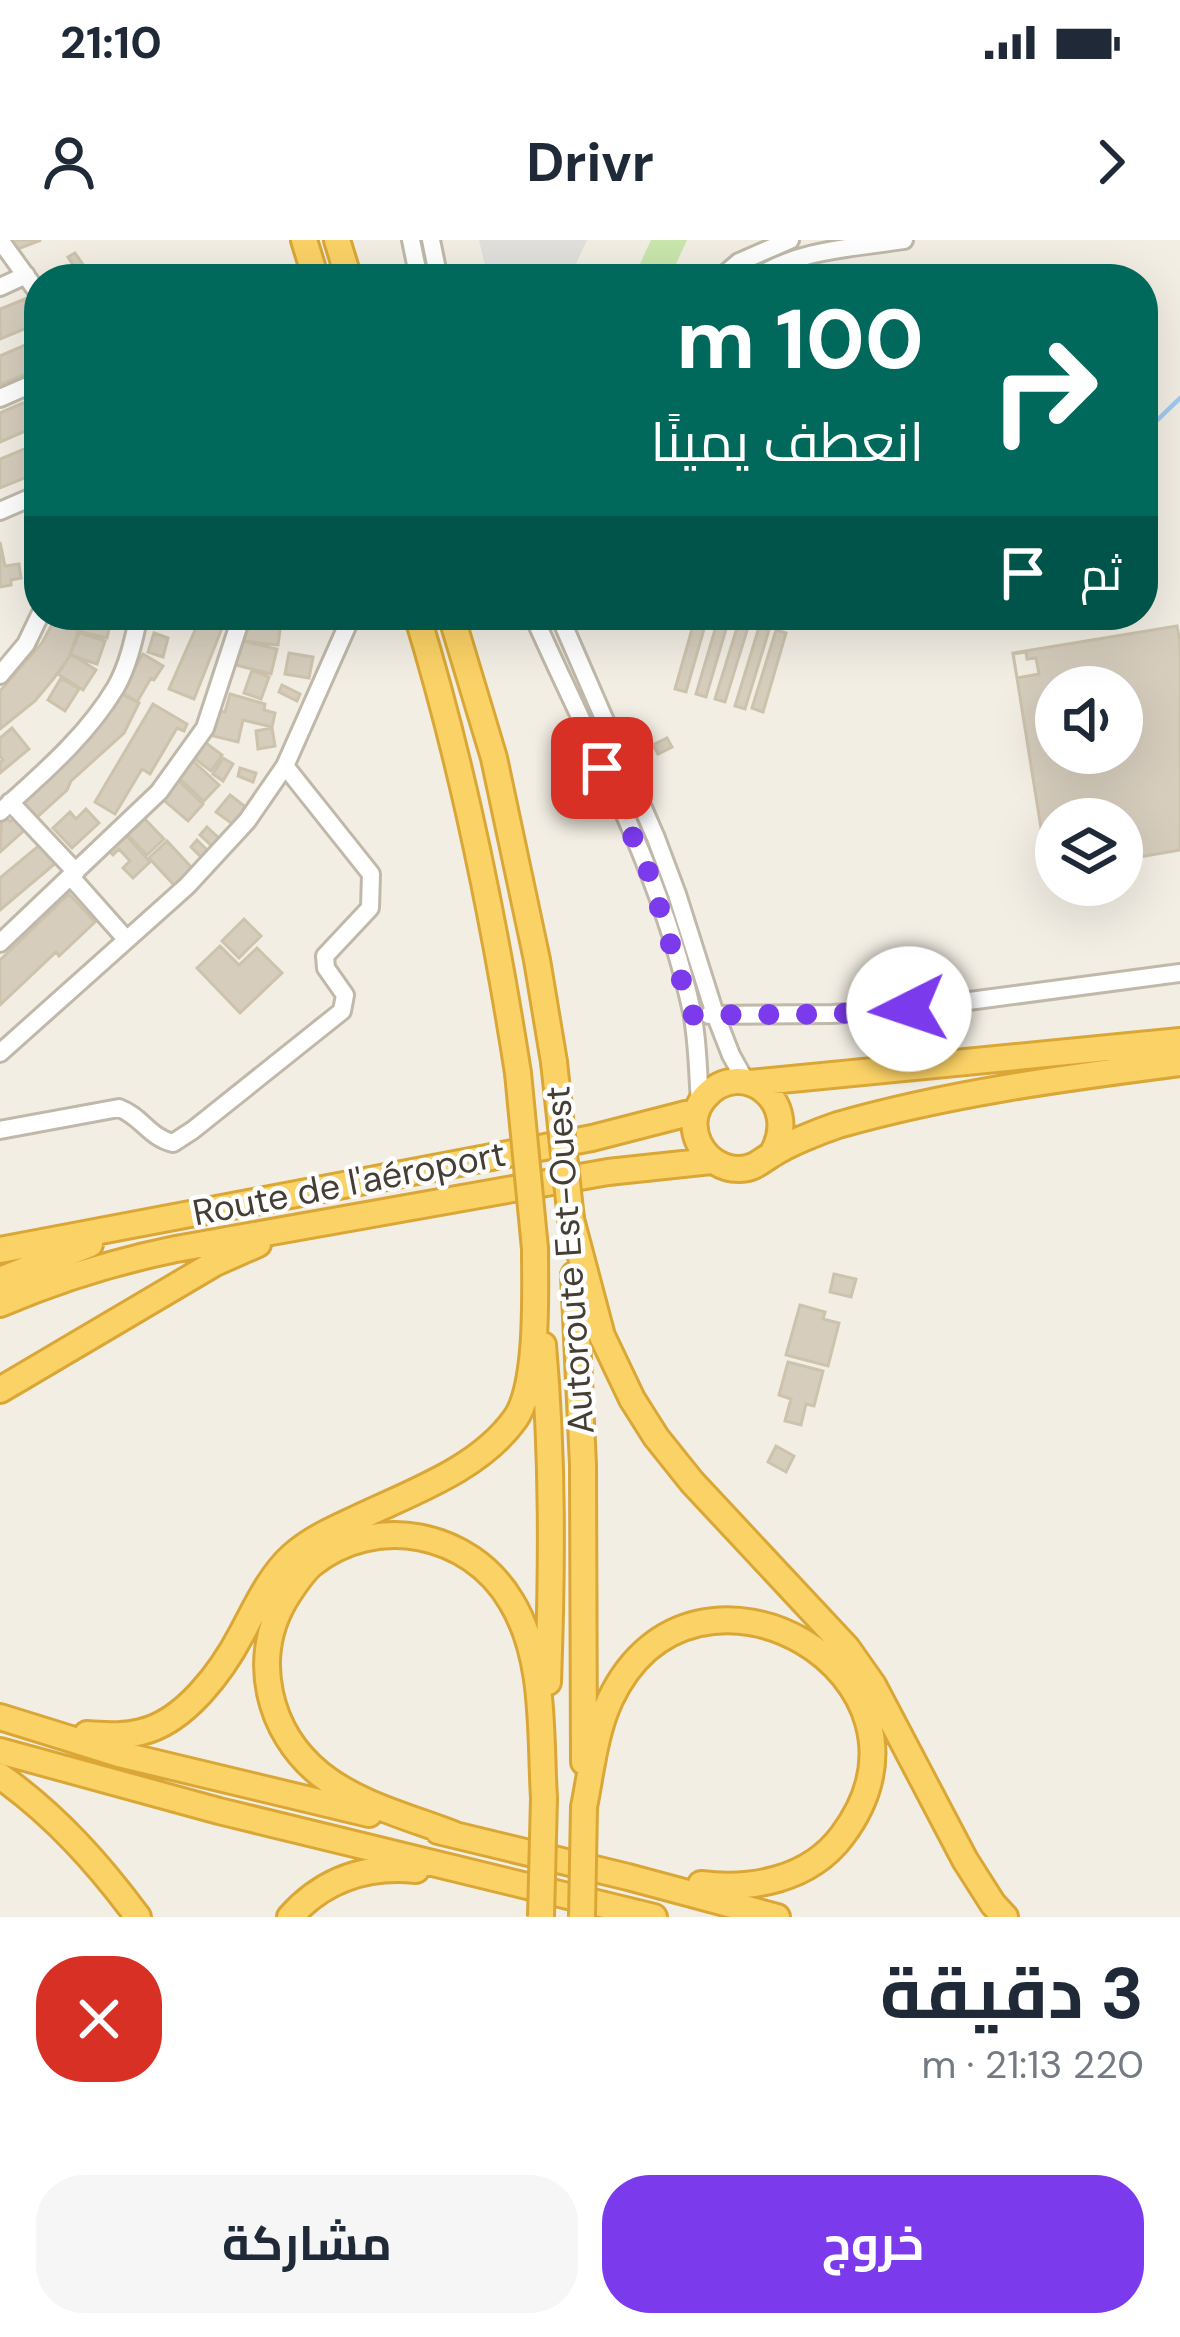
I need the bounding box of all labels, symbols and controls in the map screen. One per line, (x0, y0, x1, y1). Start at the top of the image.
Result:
text: 21:10 (60, 13, 162, 72)
text: Drivr (526, 127, 654, 198)
icon: person (36, 129, 102, 195)
icon: forward (1078, 129, 1144, 195)
text: 100 m (676, 285, 924, 394)
icon: right (966, 312, 1122, 468)
text: انعطف يمينًا (650, 407, 924, 478)
icon: arrive (990, 540, 1056, 606)
text: ثم (1080, 545, 1122, 604)
map controls (1035, 666, 1143, 906)
button: sound (1035, 666, 1143, 774)
pin (551, 717, 653, 819)
icon: arrive (569, 735, 635, 801)
button: layers (1035, 798, 1143, 906)
position arrow (846, 946, 972, 1072)
street label: Autoroute Est-Ouest (533, 1084, 605, 1436)
street label: Route de l'aéroport (189, 1130, 509, 1236)
text: 3 دقيقة (880, 1947, 1144, 2040)
button: close (36, 1956, 162, 2082)
text: 220 m · 21:13 (921, 2039, 1144, 2090)
button: مشاركة (36, 2175, 578, 2313)
button: خروج (602, 2175, 1144, 2313)

